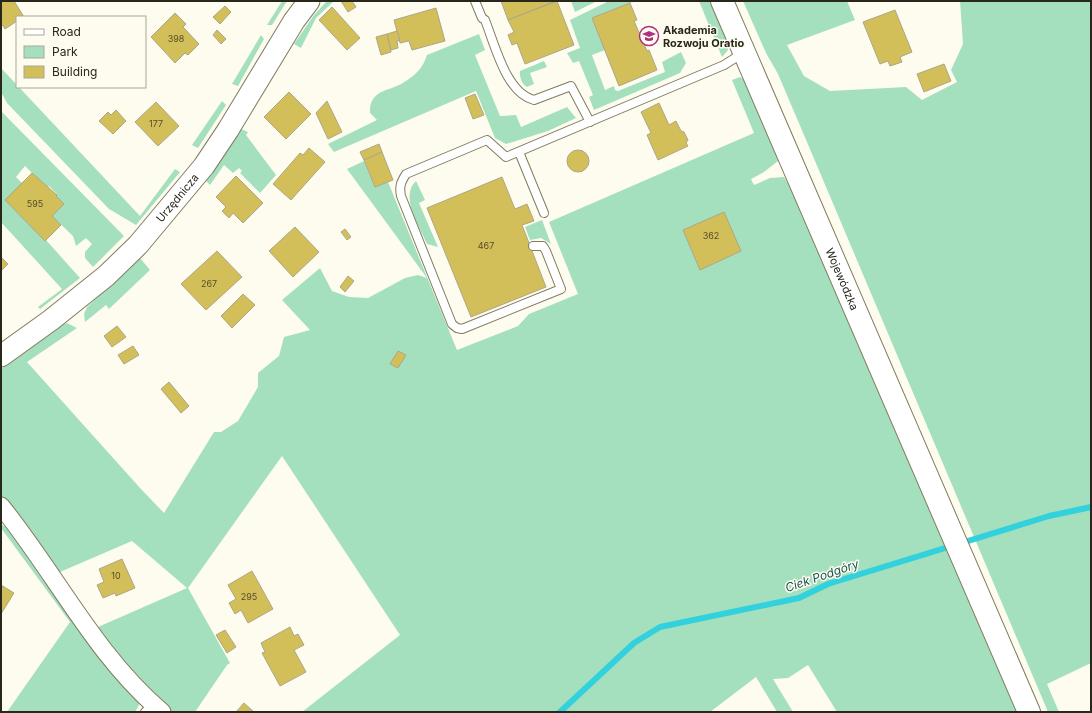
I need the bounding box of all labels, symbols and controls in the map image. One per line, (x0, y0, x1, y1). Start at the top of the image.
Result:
legend (16, 16, 146, 88)
place label: Akademia Rozwoju Oratio (663, 23, 744, 50)
text: Road (52, 24, 81, 39)
school or university icon: Akademia Rozwoju Oratio (638, 25, 660, 47)
house number: 398 (168, 33, 185, 44)
text: Park (52, 44, 78, 59)
text: Building (52, 64, 97, 79)
house number: 177 (149, 118, 163, 129)
street label: Urzędnicza (153, 171, 202, 225)
house number: 595 (27, 198, 43, 209)
house number: 362 (703, 230, 719, 241)
house number: 467 (478, 240, 494, 251)
street label: Wojewódzka (823, 246, 862, 312)
house number: 267 (201, 278, 217, 289)
water label: Ciek Podgóry (783, 556, 861, 595)
house number: 10 (111, 570, 121, 581)
house number: 295 (241, 591, 257, 602)

